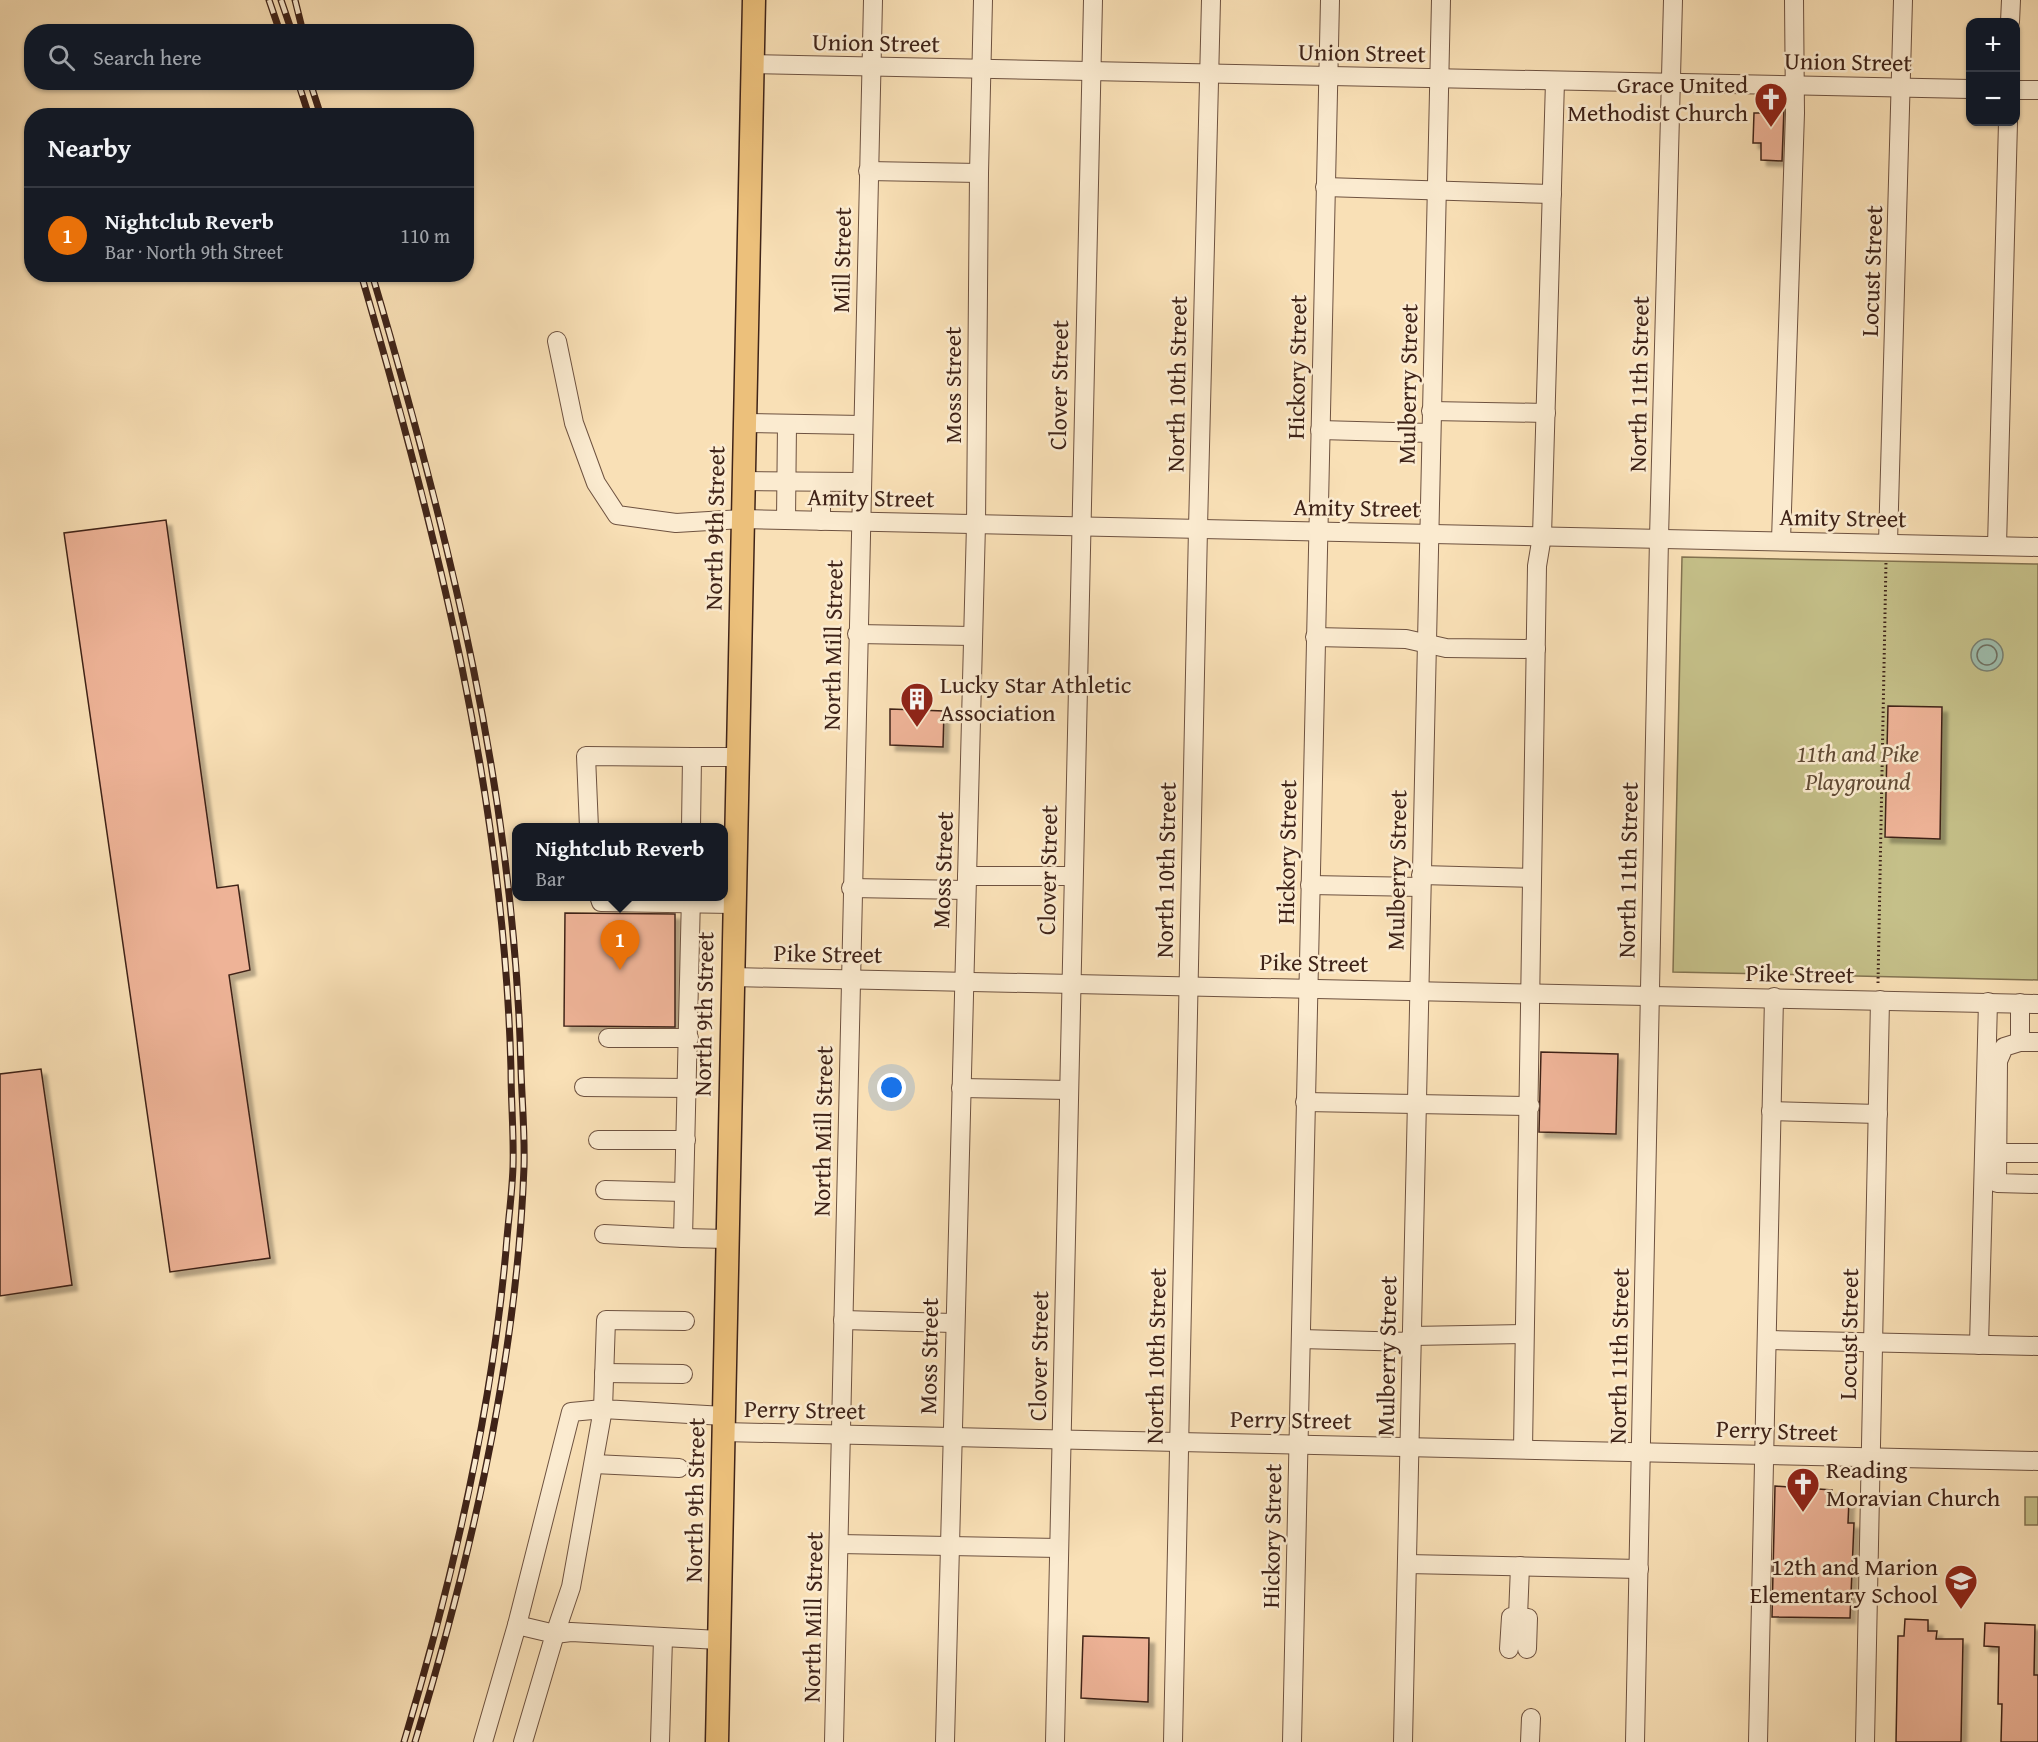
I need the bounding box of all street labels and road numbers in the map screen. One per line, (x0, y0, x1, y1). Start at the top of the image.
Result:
street label: Union Street (812, 24, 941, 61)
street label: Union Street (1298, 34, 1427, 71)
street label: Union Street (1784, 43, 1913, 80)
street label: Locust Street (1852, 204, 1891, 337)
street label: Mill Street (823, 206, 860, 313)
street label: Hickory Street (1278, 294, 1315, 440)
street label: North 10th Street (1157, 295, 1196, 472)
street label: North 11th Street (1619, 295, 1658, 472)
street label: Mulberry Street (1389, 303, 1426, 465)
street label: Clover Street (1040, 319, 1077, 450)
street label: Moss Street (935, 326, 970, 443)
street label: North 9th Street (696, 445, 733, 611)
street label: Amity Street (807, 479, 935, 516)
street label: Amity Street (1293, 489, 1421, 526)
street label: Amity Street (1779, 499, 1907, 536)
street label: North Mill Street (814, 559, 851, 731)
street label: Hickory Street (1268, 779, 1305, 925)
street label: North 10th Street (1146, 781, 1185, 958)
street label: North 11th Street (1608, 781, 1647, 958)
street label: Mulberry Street (1378, 789, 1415, 951)
street label: Clover Street (1029, 804, 1066, 935)
street label: Moss Street (923, 810, 962, 929)
street label: North 9th Street (685, 931, 722, 1097)
street label: Pike Street (773, 935, 883, 972)
street label: Pike Street (1259, 944, 1369, 981)
street label: Pike Street (1745, 955, 1855, 992)
street label: North Mill Street (804, 1045, 841, 1217)
street label: North 10th Street (1136, 1267, 1175, 1444)
street label: North 11th Street (1599, 1267, 1638, 1444)
street label: Locust Street (1830, 1267, 1867, 1400)
street label: Mulberry Street (1368, 1275, 1405, 1437)
street label: Clover Street (1020, 1290, 1057, 1421)
street label: Moss Street (910, 1297, 947, 1415)
street label: Perry Street (744, 1391, 867, 1428)
street label: Perry Street (1230, 1401, 1353, 1438)
street label: Perry Street (1715, 1411, 1839, 1450)
street label: North 9th Street (676, 1417, 713, 1583)
street label: Hickory Street (1253, 1463, 1290, 1609)
street label: North Mill Street (794, 1531, 831, 1703)

